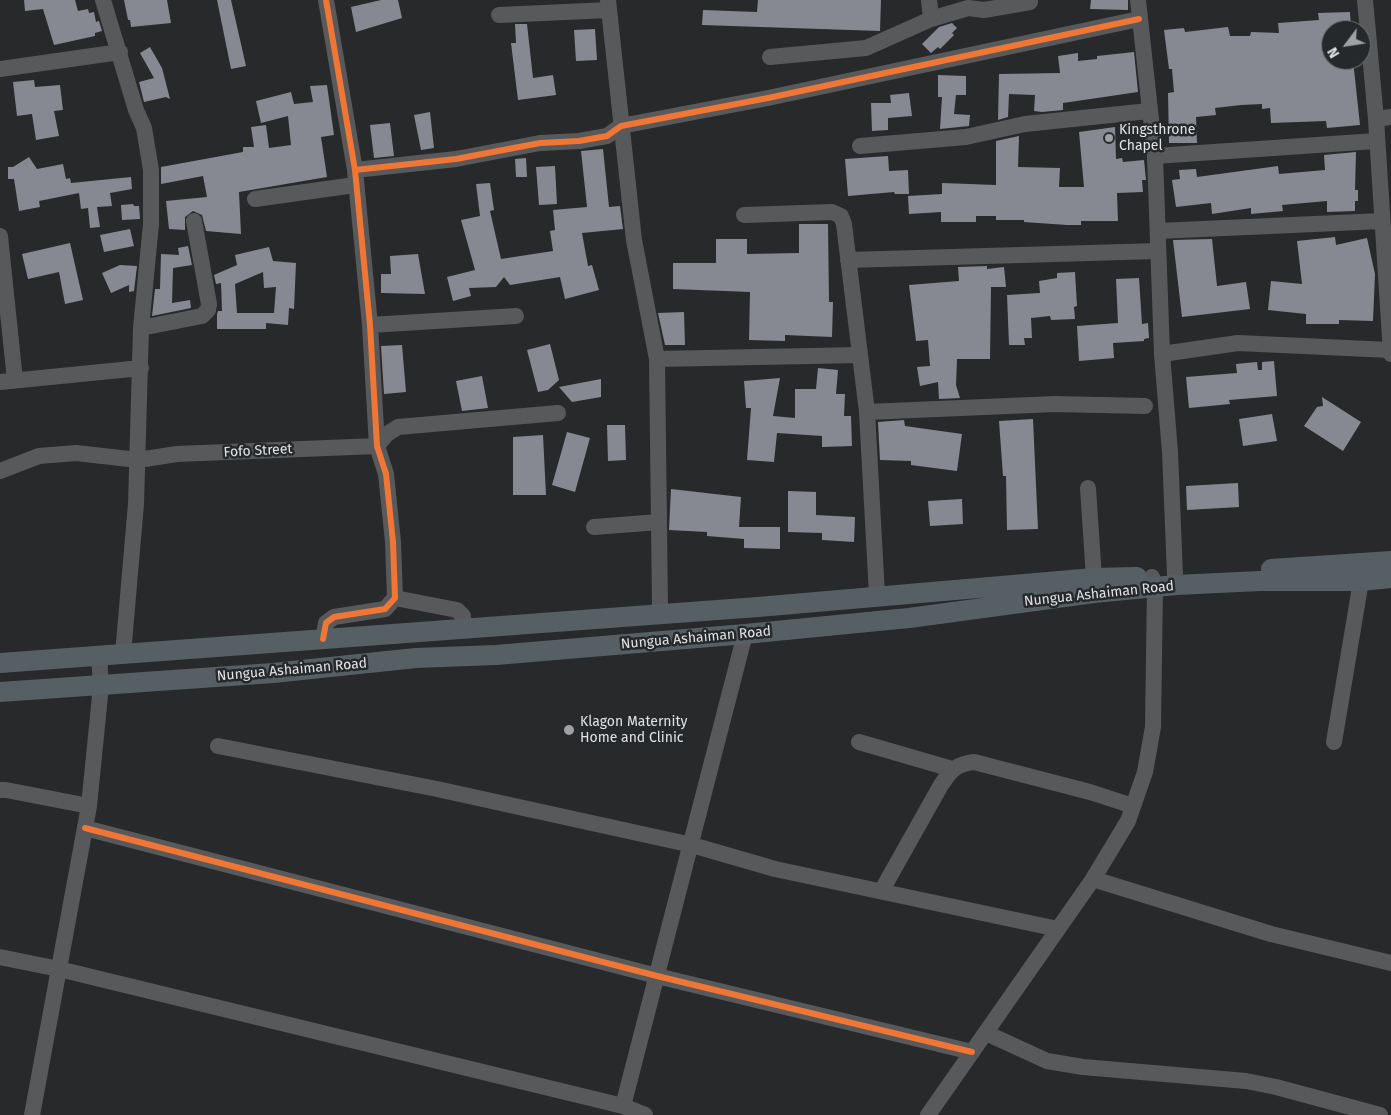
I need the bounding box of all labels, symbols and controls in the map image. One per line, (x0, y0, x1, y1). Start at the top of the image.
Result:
north arrow (1321, 20, 1371, 70)
text: N (1324, 44, 1343, 61)
place label: Kingsthrone Chapel (1119, 122, 1195, 154)
marker: Kingsthrone Chapel (1103, 132, 1115, 144)
street label: Fofo Street (223, 441, 293, 461)
street label: Nungua Ashaiman Road (1023, 578, 1175, 610)
street label: Nungua Ashaiman Road (620, 623, 772, 653)
street label: Nungua Ashaiman Road (216, 655, 368, 685)
place label: Klagon Maternity Home and Clinic (580, 714, 687, 746)
marker: Klagon Maternity Home and Clinic (562, 723, 576, 737)

